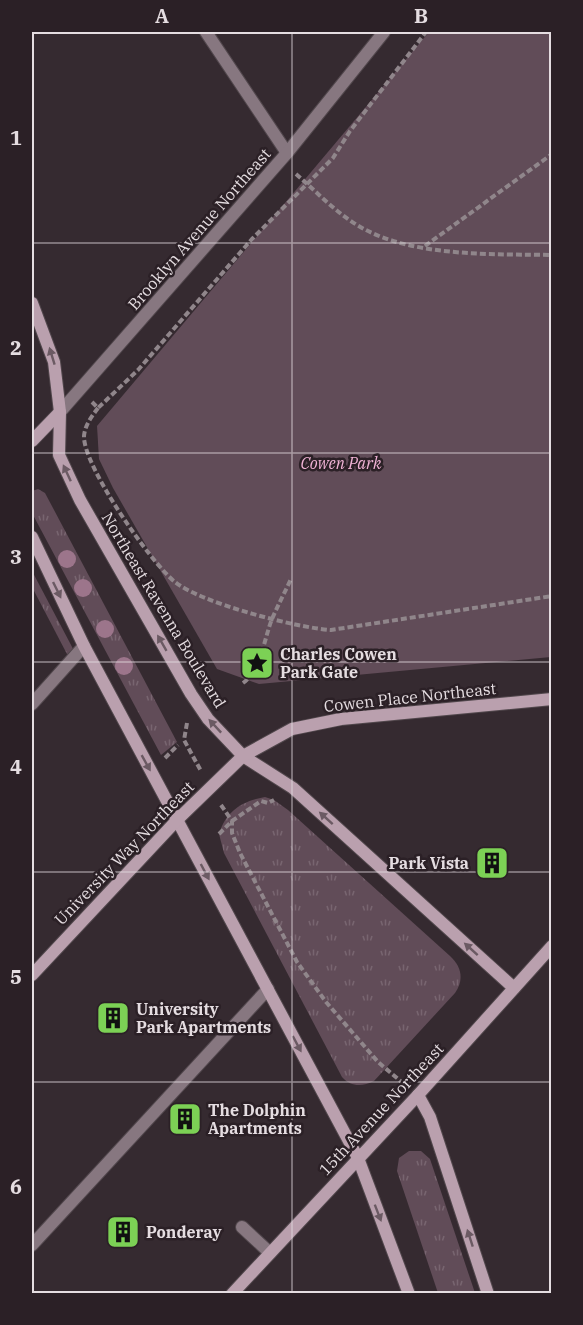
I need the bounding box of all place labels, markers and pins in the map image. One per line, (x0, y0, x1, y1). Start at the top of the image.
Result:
place label: Charles Cowen Park Gate (280, 644, 397, 682)
place icon: Charles Cowen Park Gate (239, 645, 275, 681)
building icon: Park Vista (474, 845, 510, 881)
place label: Park Vista (388, 853, 469, 873)
place label: University Park Apartments (136, 999, 271, 1037)
building icon: University Park Apartments (95, 1000, 131, 1036)
place label: The Dolphin Apartments (208, 1100, 306, 1138)
building icon: The Dolphin Apartments (167, 1101, 203, 1137)
building icon: Ponderay (105, 1214, 141, 1250)
place label: Ponderay (146, 1222, 222, 1242)

